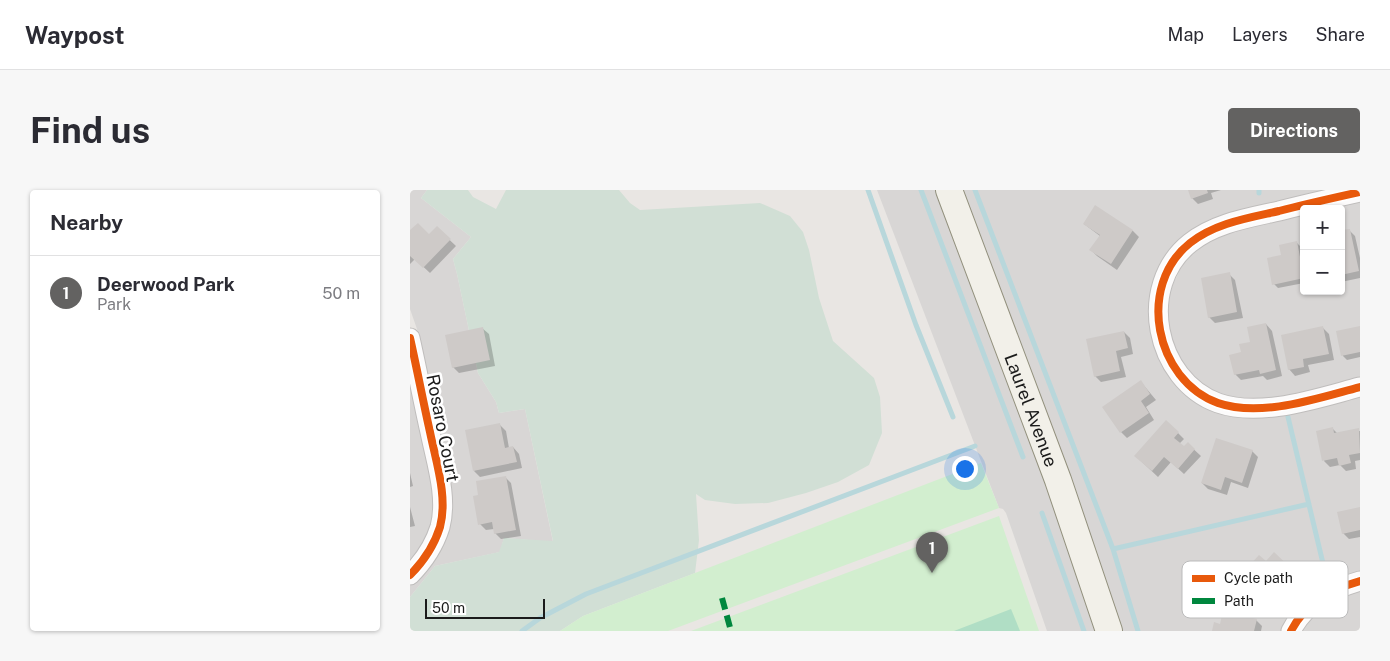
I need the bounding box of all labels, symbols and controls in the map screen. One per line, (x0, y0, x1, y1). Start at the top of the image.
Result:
text: Waypost (25, 21, 125, 49)
text: Map (1168, 24, 1204, 45)
text: Layers (1232, 24, 1288, 45)
text: Share (1316, 24, 1365, 45)
button: Directions (1228, 108, 1360, 153)
text: Find us (30, 110, 150, 151)
map controls (1300, 205, 1345, 295)
button: + (1300, 205, 1345, 250)
text: Nearby (50, 210, 123, 235)
button: − (1300, 250, 1345, 295)
text: Deerwood Park (97, 273, 235, 295)
text: 1 (63, 284, 69, 303)
text: 50 m (322, 284, 360, 303)
text: Park (97, 295, 131, 314)
street label: Laurel Avenue (1001, 350, 1063, 470)
street label: Rosaro Court (422, 372, 464, 484)
your location (952, 456, 978, 482)
pin: 1 (916, 532, 948, 573)
legend (1182, 561, 1348, 618)
text: Cycle path (1224, 570, 1293, 586)
text: Path (1224, 593, 1254, 609)
scale bar (425, 596, 545, 619)
text: 50 m (432, 600, 465, 616)

